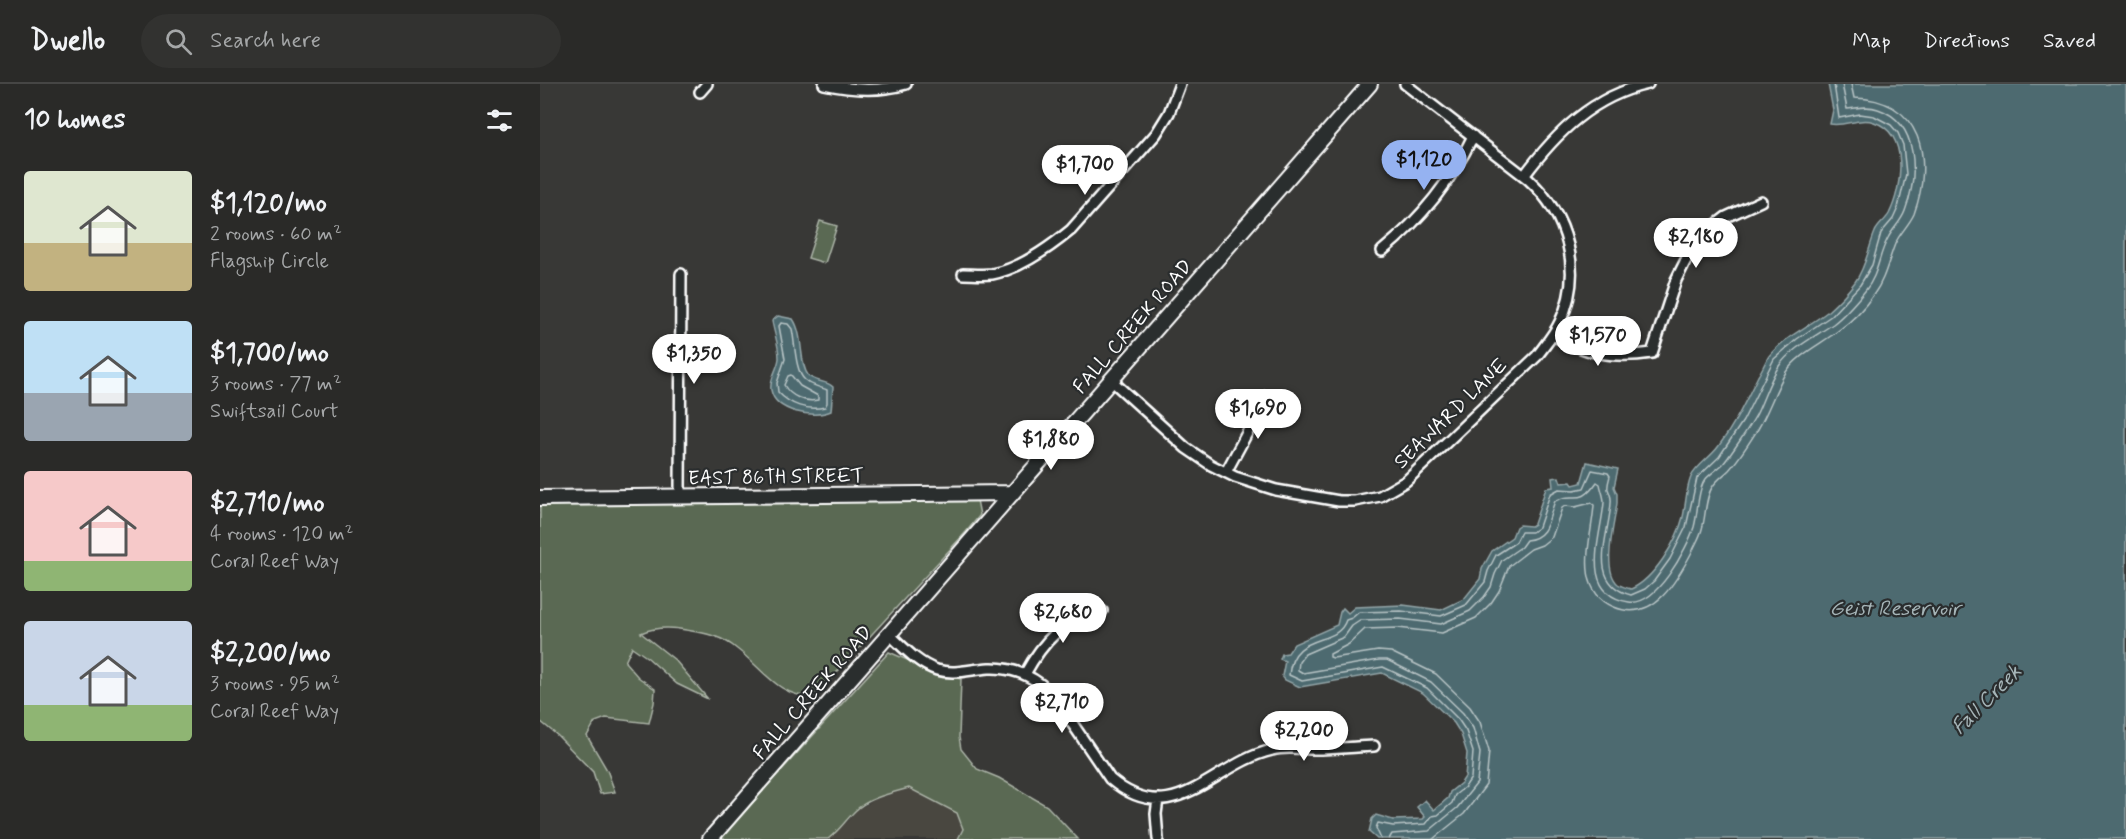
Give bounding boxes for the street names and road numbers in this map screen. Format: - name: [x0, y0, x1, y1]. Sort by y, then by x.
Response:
- street label: FALL CREEK ROAD: [1067, 254, 1199, 400]
- street label: SEAWARD LANE: [1388, 353, 1514, 475]
- street label: EAST 86TH STREET: [688, 462, 864, 493]
- street label: FALL CREEK ROAD: [747, 620, 879, 766]

